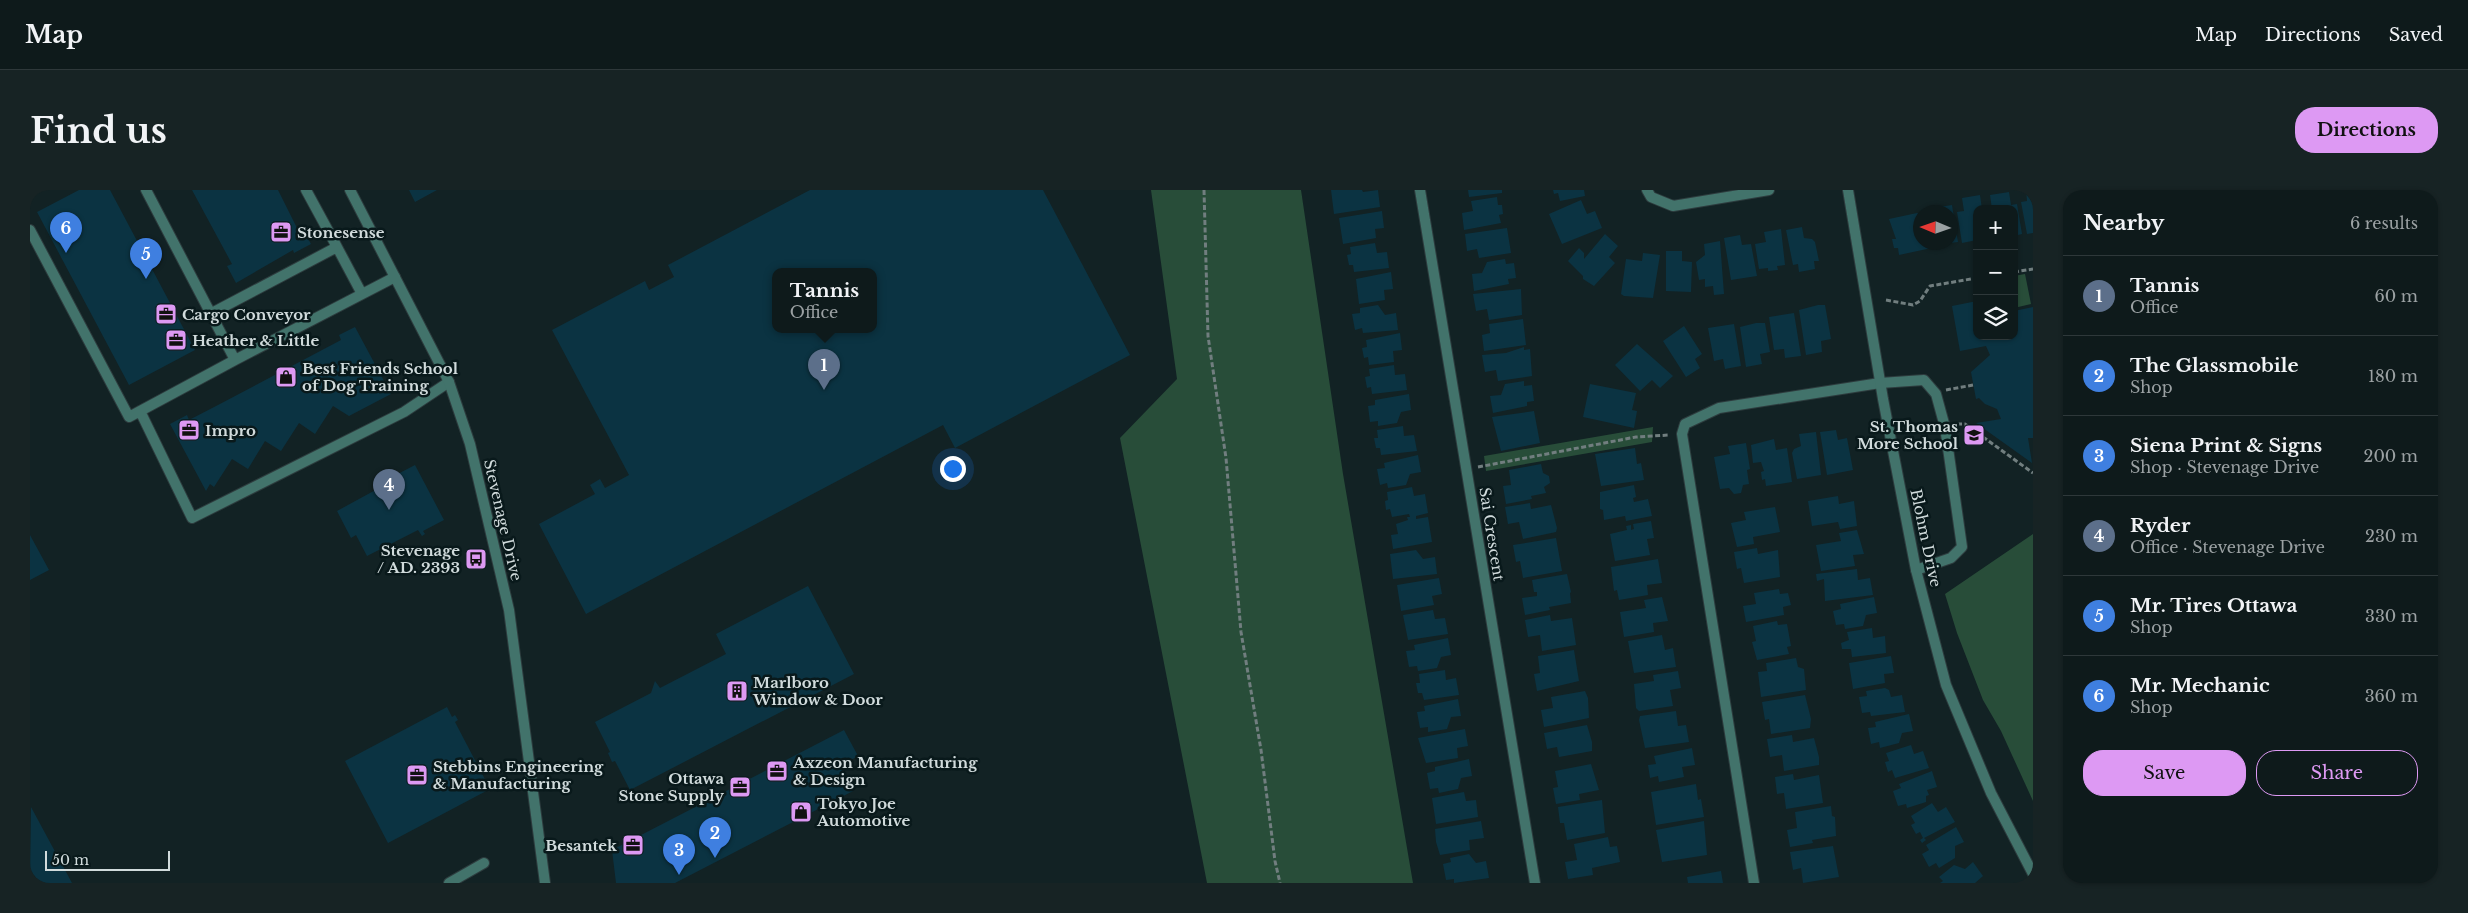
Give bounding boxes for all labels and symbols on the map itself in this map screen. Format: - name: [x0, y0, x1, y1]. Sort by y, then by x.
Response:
- north arrow: [1913, 205, 1958, 250]
- pin: 6: [50, 212, 82, 253]
- office icon: Stonesense: [269, 220, 293, 244]
- place label: Stonesense: [297, 223, 385, 242]
- pin: 5: [130, 238, 162, 279]
- office icon: Cargo Conveyor: [154, 302, 178, 326]
- place label: Cargo Conveyor: [182, 305, 311, 324]
- office icon: Heather & Little: [164, 328, 188, 352]
- place label: Heather & Little: [192, 331, 320, 350]
- pin: 1: [808, 349, 840, 390]
- place label: Best Friends School of Dog Training: [302, 359, 459, 395]
- shop icon: Best Friends School of Dog Training: [274, 365, 298, 389]
- place label: St. Thomas More School: [1857, 417, 1959, 453]
- office icon: Impro: [177, 418, 201, 442]
- place label: Impro: [205, 421, 256, 440]
- school or university icon: St. Thomas More School: [1962, 423, 1986, 447]
- your location: [940, 456, 966, 482]
- street label: Stevenage Drive: [480, 457, 526, 583]
- pin: 4: [373, 469, 405, 510]
- street label: Sai Crescent: [1475, 486, 1509, 582]
- street label: Blohm Drive: [1906, 487, 1946, 589]
- place label: Stevenage / AD. 2393: [377, 541, 460, 577]
- bus stop icon: Stevenage / AD. 2393: [464, 547, 488, 571]
- place label: Marlboro Window & Door: [752, 673, 883, 709]
- building icon: Marlboro Window & Door: [725, 679, 749, 703]
- place label: Axzeon Manufacturing & Design: [792, 753, 978, 789]
- place label: Stebbins Engineering & Manufacturing: [433, 757, 604, 793]
- office icon: Axzeon Manufacturing & Design: [765, 759, 789, 783]
- office icon: Stebbins Engineering & Manufacturing: [405, 763, 429, 787]
- place label: Ottawa Stone Supply: [619, 769, 724, 805]
- office icon: Ottawa Stone Supply: [728, 775, 752, 799]
- place label: Tokyo Joe Automotive: [816, 794, 911, 830]
- shop icon: Tokyo Joe Automotive: [789, 800, 813, 824]
- pin: 2: [699, 817, 731, 858]
- office icon: Besantek: [621, 833, 645, 857]
- pin: 3: [663, 834, 695, 875]
- place label: Besantek: [545, 836, 618, 855]
- scale bar: [45, 848, 170, 871]

